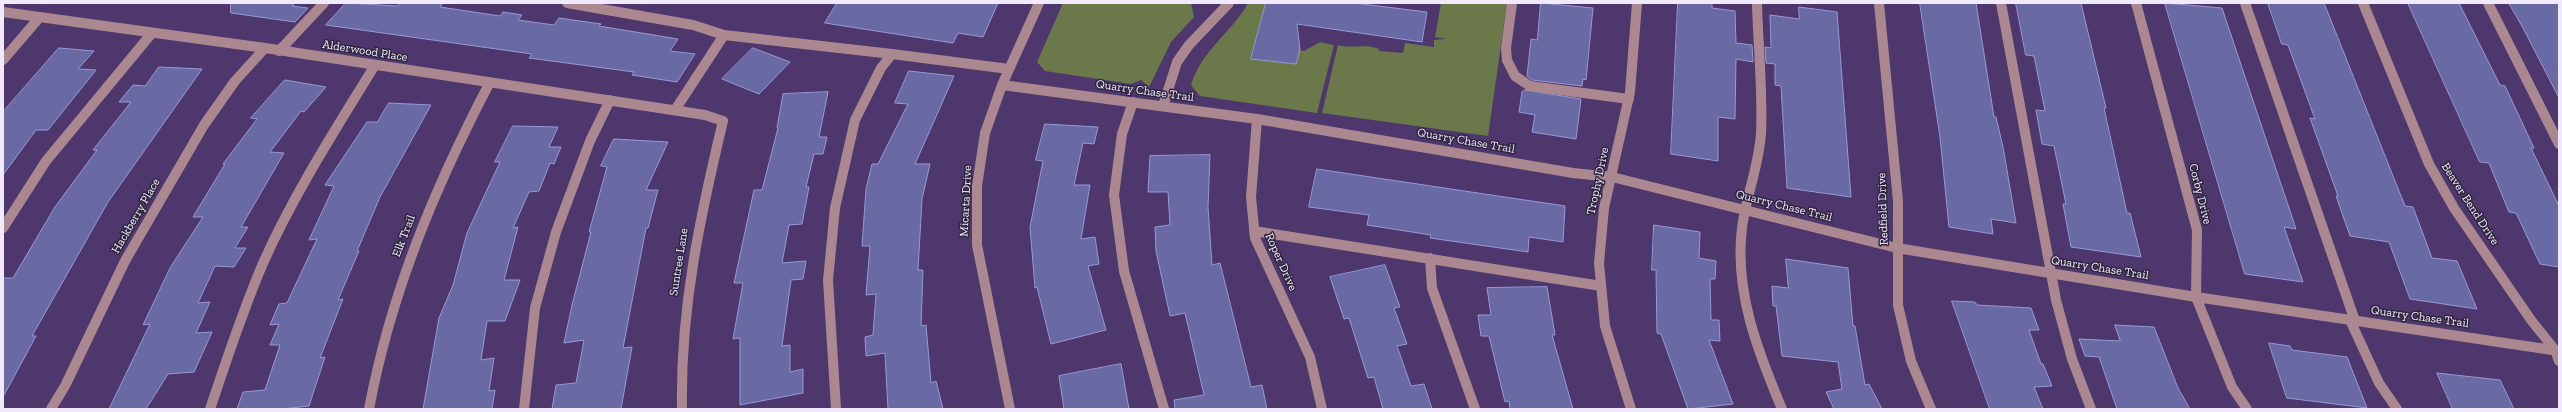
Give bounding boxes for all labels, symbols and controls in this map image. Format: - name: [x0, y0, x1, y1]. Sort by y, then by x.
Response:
- street label: Alderwood Place: [321, 37, 409, 65]
- street label: Quarry Chase Trail: [1095, 77, 1195, 105]
- street label: Quarry Chase Trail: [1416, 125, 1516, 157]
- street label: Trophy Drive: [1584, 146, 1612, 216]
- street label: Beaver Bend Drive: [2438, 160, 2502, 248]
- street label: Corby Drive: [2185, 162, 2215, 226]
- street label: Micarta Drive: [957, 165, 975, 237]
- street label: Redfield Drive: [1875, 172, 1891, 246]
- street label: Hackberry Place: [109, 176, 163, 256]
- street label: Quarry Chase Trail: [1734, 187, 1834, 225]
- street label: Elk Trail: [389, 213, 419, 259]
- street label: Suntree Lane: [667, 227, 691, 297]
- street label: Roper Drive: [1262, 231, 1300, 293]
- street label: Quarry Chase Trail: [2050, 253, 2150, 283]
- street label: Quarry Chase Trail: [2370, 303, 2470, 331]

